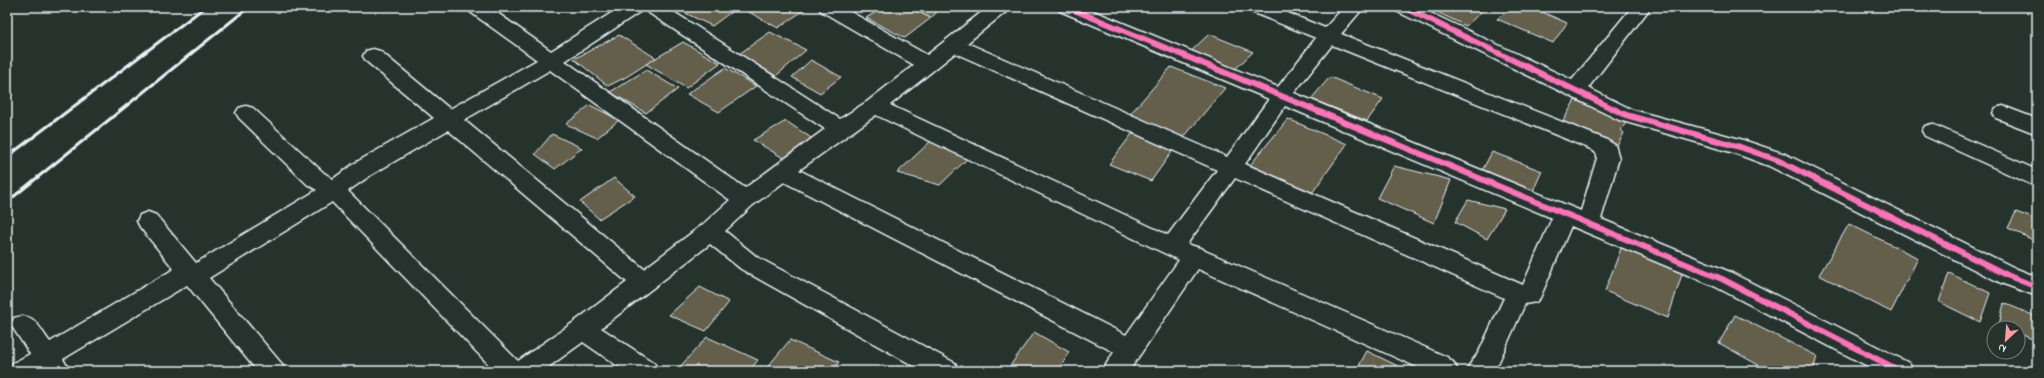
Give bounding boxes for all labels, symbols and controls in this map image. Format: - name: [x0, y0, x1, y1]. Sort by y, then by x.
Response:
- north arrow: [1986, 320, 2026, 360]
- text: N: [1995, 339, 2009, 357]

